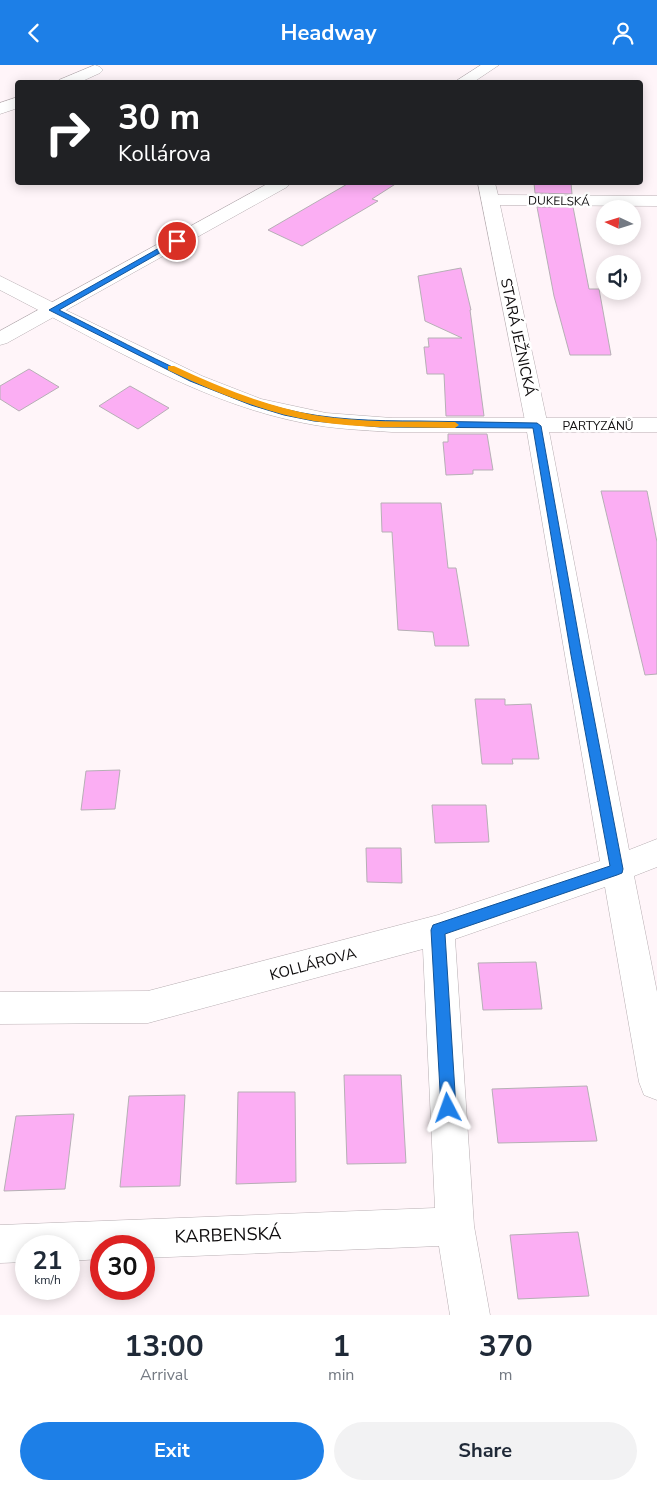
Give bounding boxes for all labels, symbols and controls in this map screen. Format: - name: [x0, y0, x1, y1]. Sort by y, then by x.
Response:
- text: Headway: [280, 18, 377, 48]
- icon: back: [20, 19, 48, 47]
- icon: person: [609, 19, 637, 47]
- text: 30 m: [118, 94, 200, 141]
- icon: right: [35, 100, 100, 165]
- text: Kollárova: [118, 139, 211, 169]
- street label: DUKELSKÁ: [528, 192, 590, 210]
- north arrow: [596, 200, 641, 245]
- map controls: [596, 200, 641, 300]
- pin: [156, 220, 198, 262]
- icon: arrive: [163, 227, 191, 255]
- button: sound: [596, 255, 641, 300]
- street label: STARÁ JEŽNICKÁ: [496, 276, 540, 398]
- street label: PARTYZÁNŮ: [562, 418, 634, 434]
- street label: KOLLÁROVA: [267, 943, 359, 985]
- position arrow: [421, 1081, 473, 1133]
- street label: KARBENSKÁ: [174, 1221, 282, 1249]
- speed limit sign: 30: [90, 1235, 155, 1300]
- text: 21: [32, 1244, 63, 1278]
- text: km/h: [34, 1272, 61, 1288]
- text: 13:00: [124, 1326, 204, 1367]
- text: 1: [332, 1326, 350, 1367]
- text: 370: [479, 1326, 533, 1367]
- text: Arrival: [140, 1364, 188, 1386]
- text: min: [328, 1364, 354, 1386]
- text: m: [499, 1364, 513, 1386]
- button: Exit: [20, 1422, 324, 1480]
- button: Share: [334, 1422, 637, 1480]

